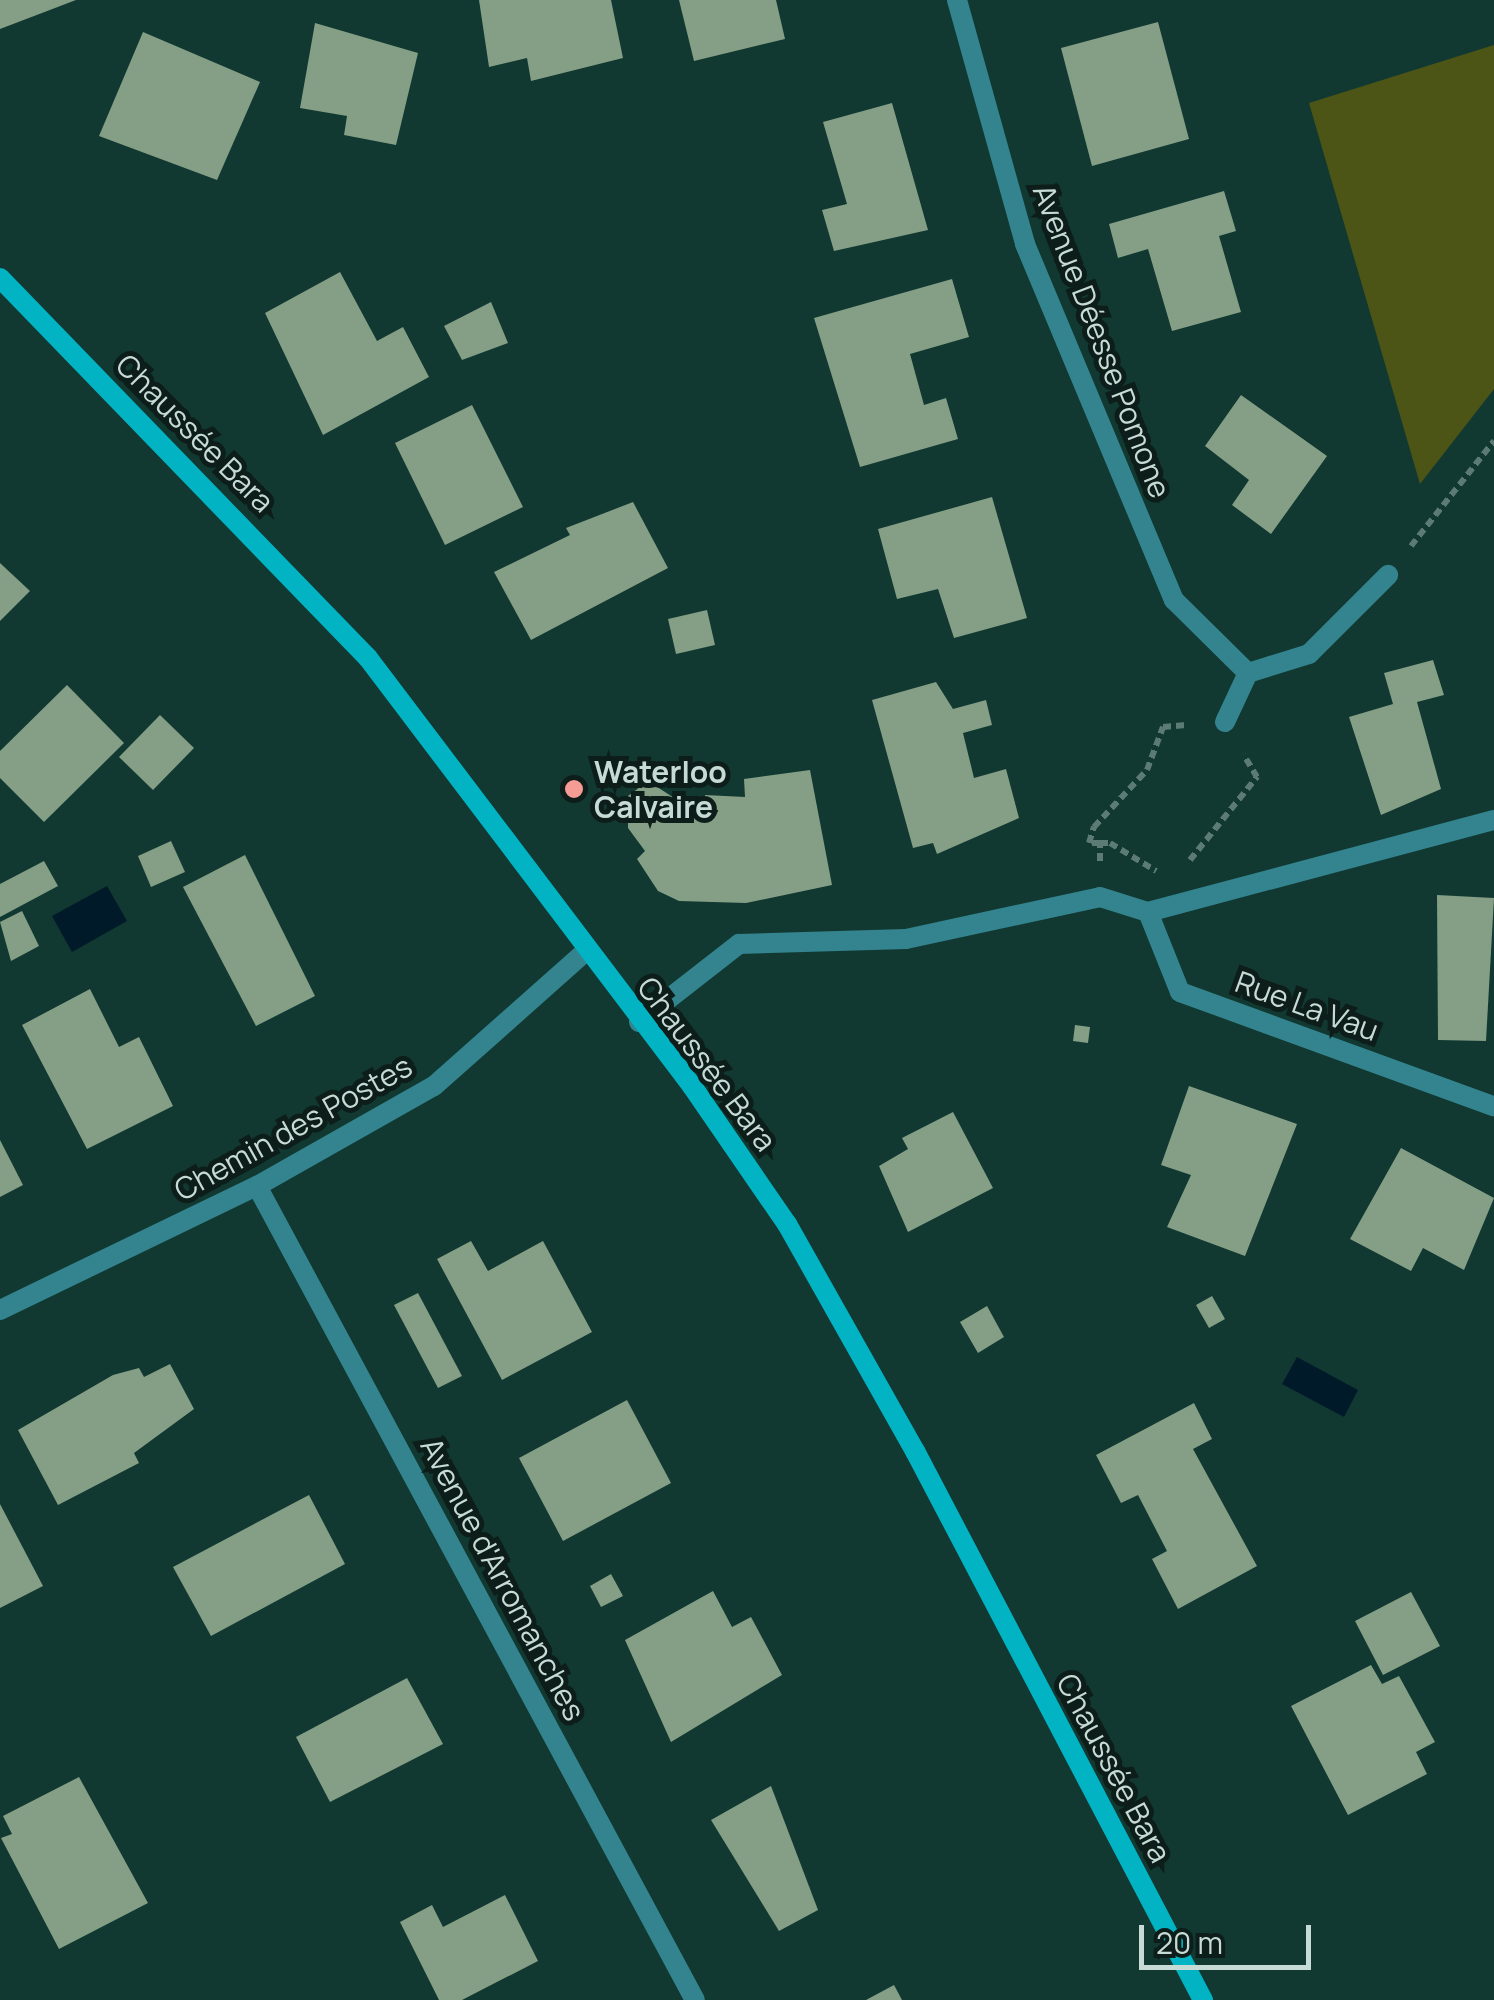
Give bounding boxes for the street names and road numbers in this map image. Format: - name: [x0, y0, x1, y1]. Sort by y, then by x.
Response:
- street label: Avenue Déesse Pomone: [1026, 179, 1178, 503]
- street label: Chaussée Bara: [109, 347, 281, 519]
- street label: Rue La Vau: [1231, 964, 1383, 1048]
- street label: Chaussée Bara: [630, 970, 784, 1158]
- street label: Chemin des Postes: [168, 1048, 418, 1208]
- street label: Avenue d'Arromanches: [413, 1432, 593, 1726]
- street label: Chaussée Bara: [1049, 1668, 1179, 1868]

